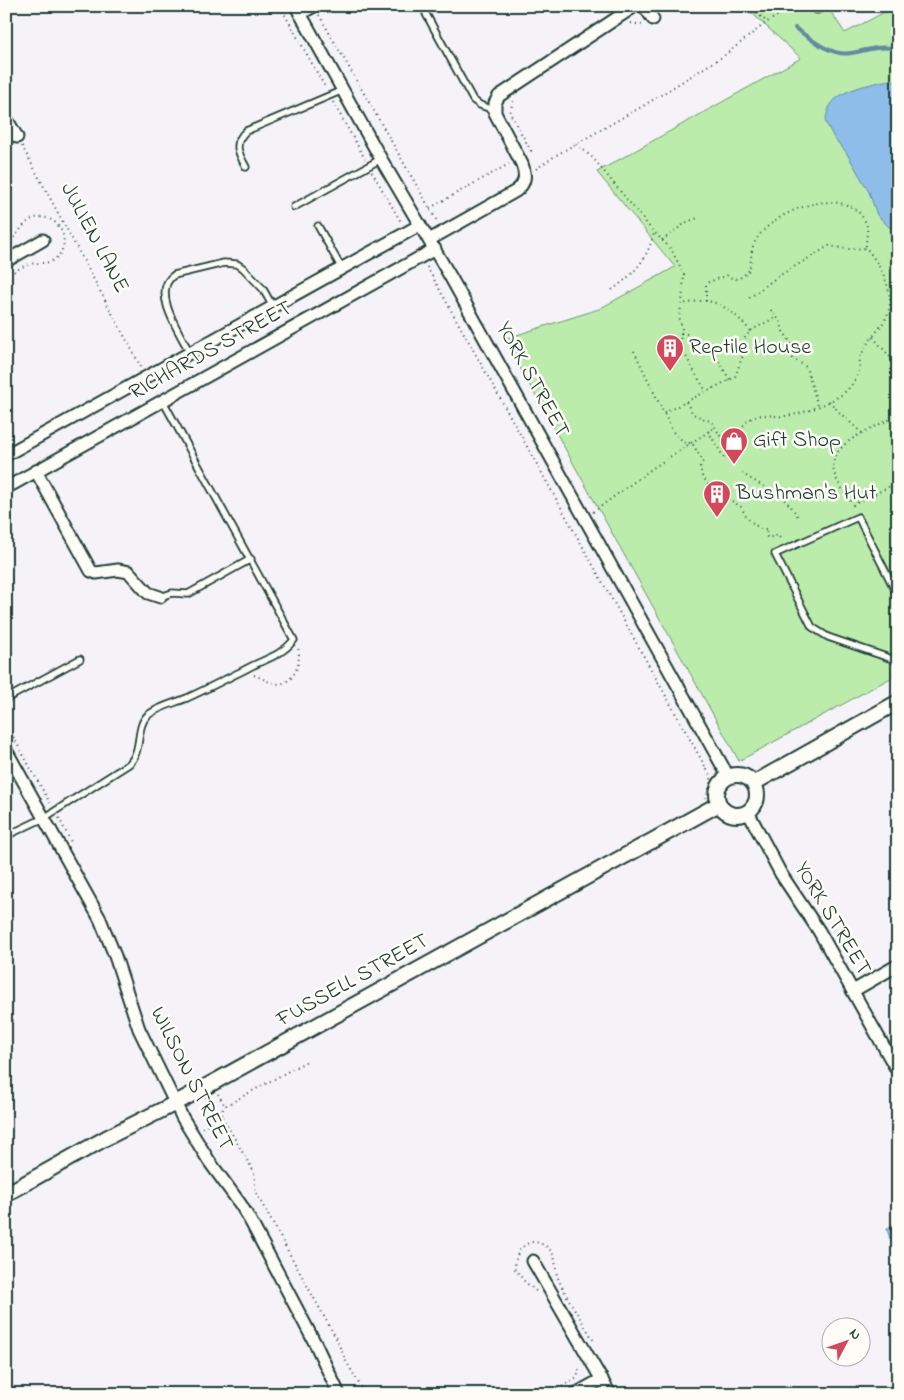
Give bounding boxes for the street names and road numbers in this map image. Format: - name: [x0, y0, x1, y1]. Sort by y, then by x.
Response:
- street label: JULIEN LANE: [51, 177, 137, 299]
- street label: RICHARDS STREET: [124, 293, 299, 409]
- street label: YORK STREET: [487, 316, 577, 444]
- street label: YORK STREET: [785, 856, 879, 983]
- street label: FUSSELL STREET: [270, 926, 435, 1037]
- street label: WILSON STREET: [141, 1002, 241, 1157]

